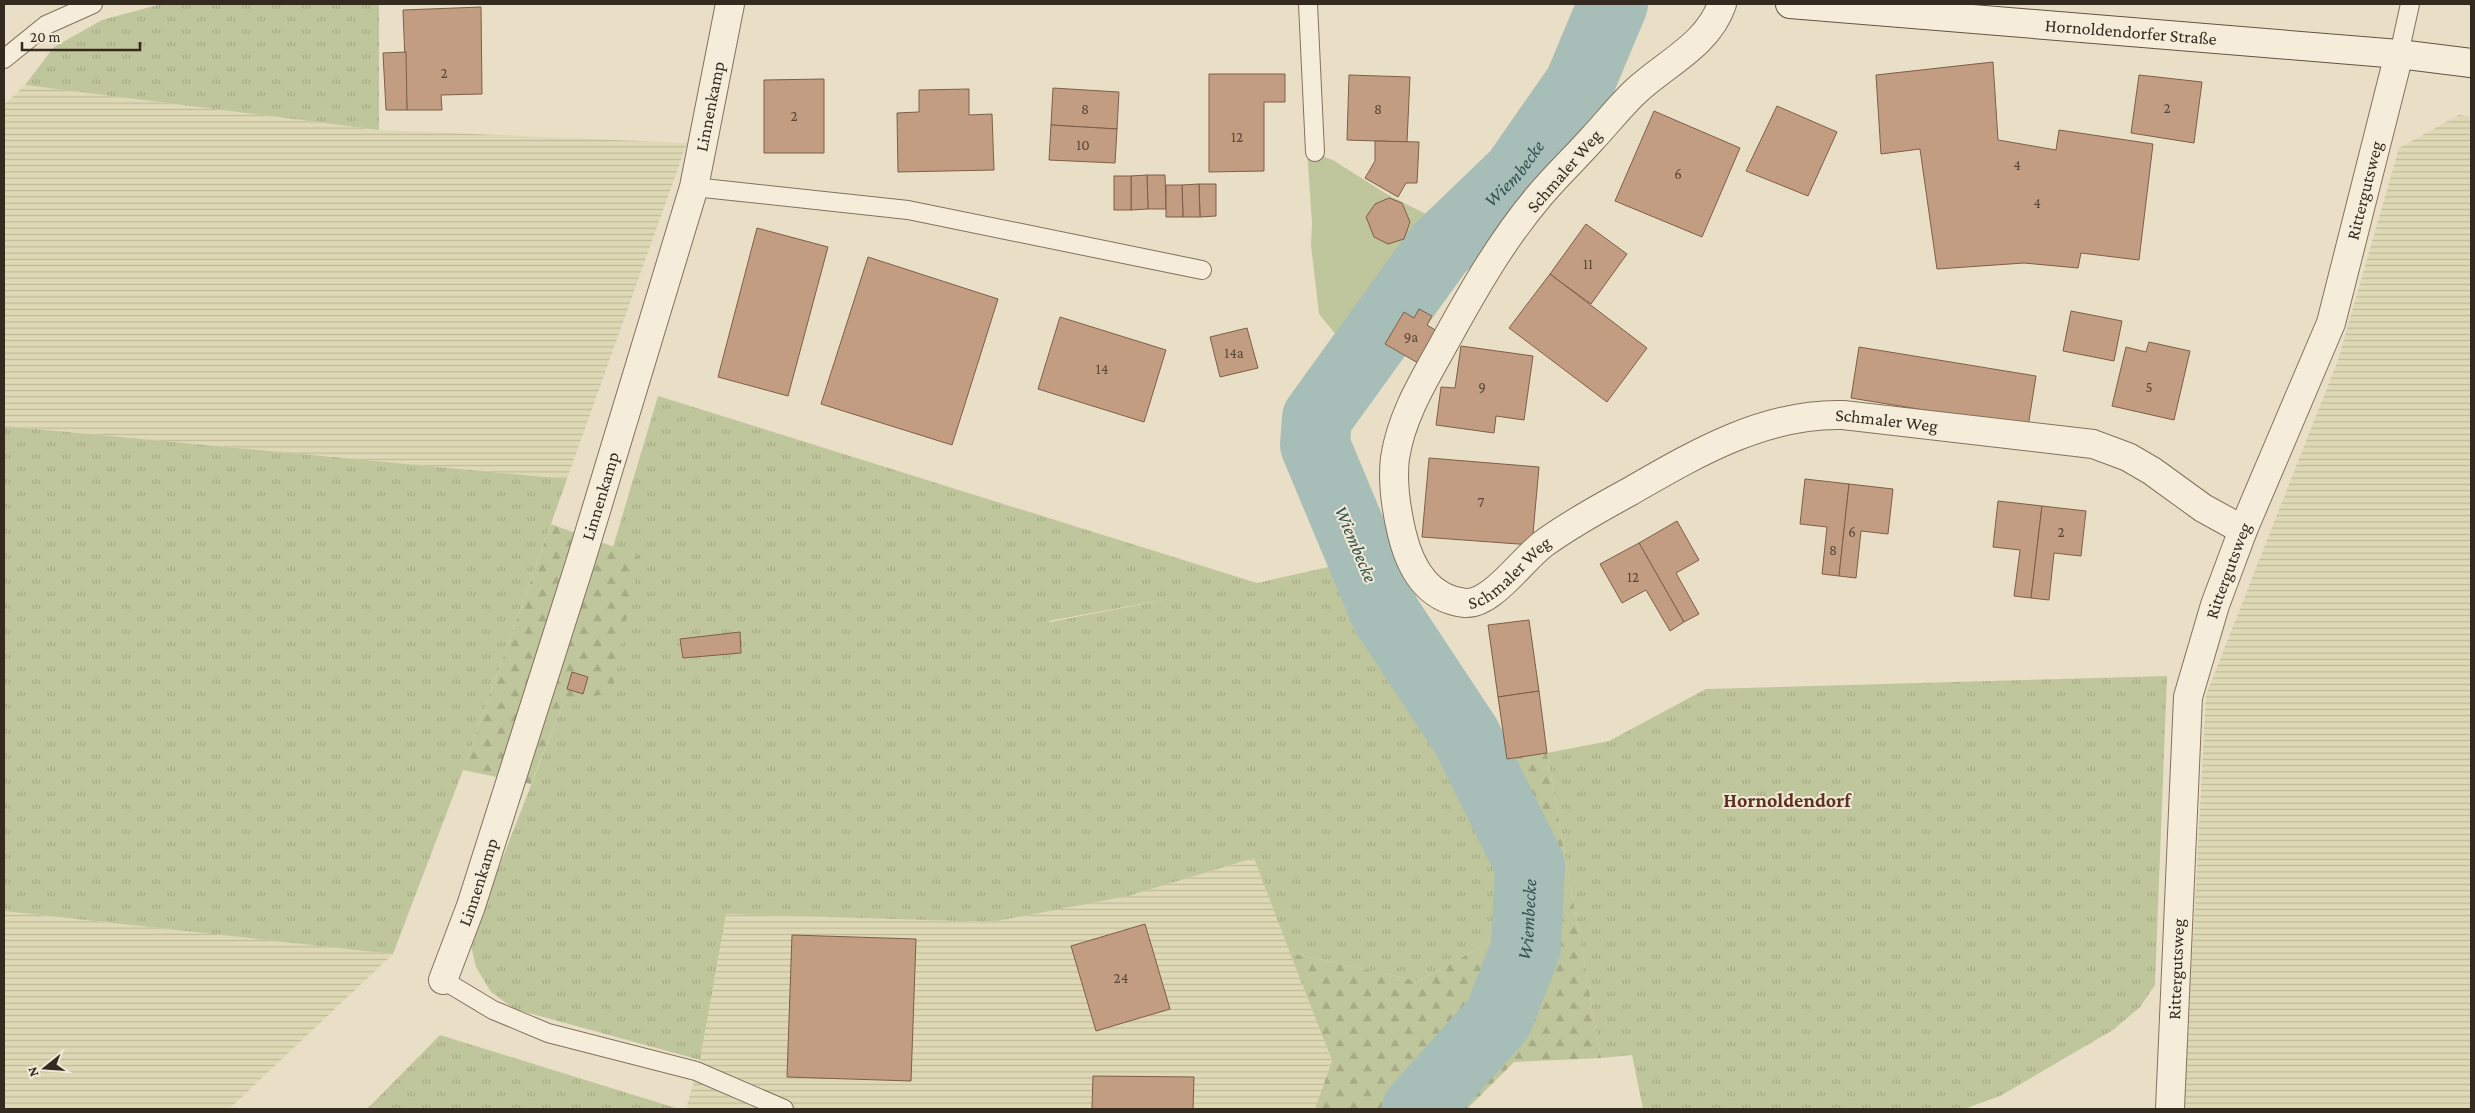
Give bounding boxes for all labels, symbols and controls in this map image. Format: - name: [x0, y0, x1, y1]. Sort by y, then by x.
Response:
- street label: Hornoldendorfer Straße: [2044, 15, 2218, 49]
- scale bar: [22, 20, 140, 52]
- text: 20 m: [30, 29, 61, 45]
- street label: Linnenkamp: [691, 60, 728, 153]
- house number: 2: [440, 65, 448, 81]
- house number: 2: [2163, 100, 2171, 116]
- house number: 8: [1081, 101, 1089, 117]
- house number: 8: [1374, 101, 1382, 117]
- house number: 2: [790, 108, 798, 124]
- street label: Schmaler Weg: [1523, 125, 1606, 216]
- house number: 12: [1231, 129, 1243, 145]
- water label: Wiembecke: [1479, 136, 1548, 211]
- house number: 10: [1076, 137, 1090, 153]
- street label: Rittergutsweg: [2342, 139, 2387, 242]
- house number: 4: [2013, 157, 2021, 173]
- house number: 6: [1674, 166, 1682, 182]
- house number: 4: [2033, 195, 2041, 211]
- house number: 11: [1583, 256, 1593, 272]
- house number: 9a: [1404, 329, 1418, 345]
- house number: 14a: [1224, 345, 1244, 361]
- house number: 14: [1096, 361, 1108, 377]
- house number: 9: [1478, 379, 1486, 395]
- house number: 5: [2145, 379, 2153, 395]
- street label: Schmaler Weg: [1835, 405, 1939, 436]
- street label: Linnenkamp: [578, 449, 623, 543]
- house number: 7: [1478, 494, 1485, 510]
- water label: Wiembecke: [1331, 503, 1381, 585]
- street label: Rittergutsweg: [2201, 519, 2255, 621]
- house number: 6: [1848, 524, 1856, 540]
- house number: 2: [2057, 524, 2065, 540]
- street label: Schmaler Weg: [1466, 532, 1555, 613]
- house number: 8: [1829, 542, 1837, 558]
- house number: 12: [1627, 569, 1639, 585]
- district label: Hornoldendorf: [1723, 789, 1852, 811]
- street label: Linnenkamp: [454, 836, 502, 929]
- water label: Wiembecke: [1512, 878, 1540, 963]
- street label: Rittergutsweg: [2164, 918, 2188, 1020]
- house number: 24: [1114, 970, 1128, 986]
- north arrow: [20, 1043, 70, 1093]
- text: N: [23, 1064, 42, 1079]

